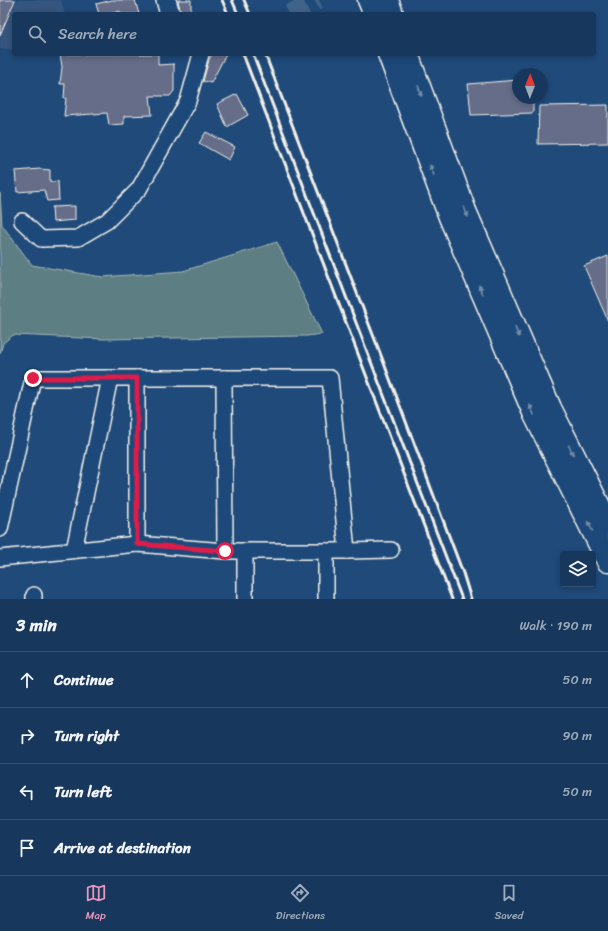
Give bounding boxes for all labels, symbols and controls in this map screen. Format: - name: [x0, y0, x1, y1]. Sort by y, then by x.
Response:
- search box: [12, 12, 596, 56]
- text: Search here: [58, 21, 137, 47]
- icon: search: [26, 23, 48, 45]
- north arrow: [512, 68, 548, 104]
- one-way arrow: [418, 85, 424, 97]
- one-way arrow: [429, 163, 435, 175]
- one-way arrow: [463, 207, 469, 219]
- one-way arrow: [478, 285, 484, 296]
- one-way arrow: [514, 326, 520, 338]
- route end: [24, 369, 42, 387]
- one-way arrow: [529, 404, 535, 415]
- one-way arrow: [568, 444, 574, 456]
- one-way arrow: [587, 520, 594, 532]
- route start: [216, 542, 234, 560]
- map controls: [560, 551, 596, 587]
- button: layers: [560, 551, 596, 587]
- text: 3 min: [16, 610, 57, 640]
- text: Walk · 190 m: [519, 614, 592, 637]
- text: Continue: [54, 667, 114, 693]
- text: 50 m: [562, 668, 592, 691]
- icon: ahead: [16, 669, 38, 691]
- text: Turn right: [54, 723, 119, 749]
- text: 90 m: [562, 724, 592, 747]
- icon: right: [16, 725, 38, 747]
- text: Turn left: [54, 779, 112, 805]
- text: 50 m: [562, 780, 592, 803]
- icon: left: [16, 781, 38, 803]
- text: Arrive at destination: [54, 835, 191, 861]
- icon: arrive: [16, 837, 38, 859]
- tab: Map: [85, 882, 107, 925]
- tab: Directions: [276, 882, 325, 925]
- tab: Saved: [494, 882, 523, 925]

